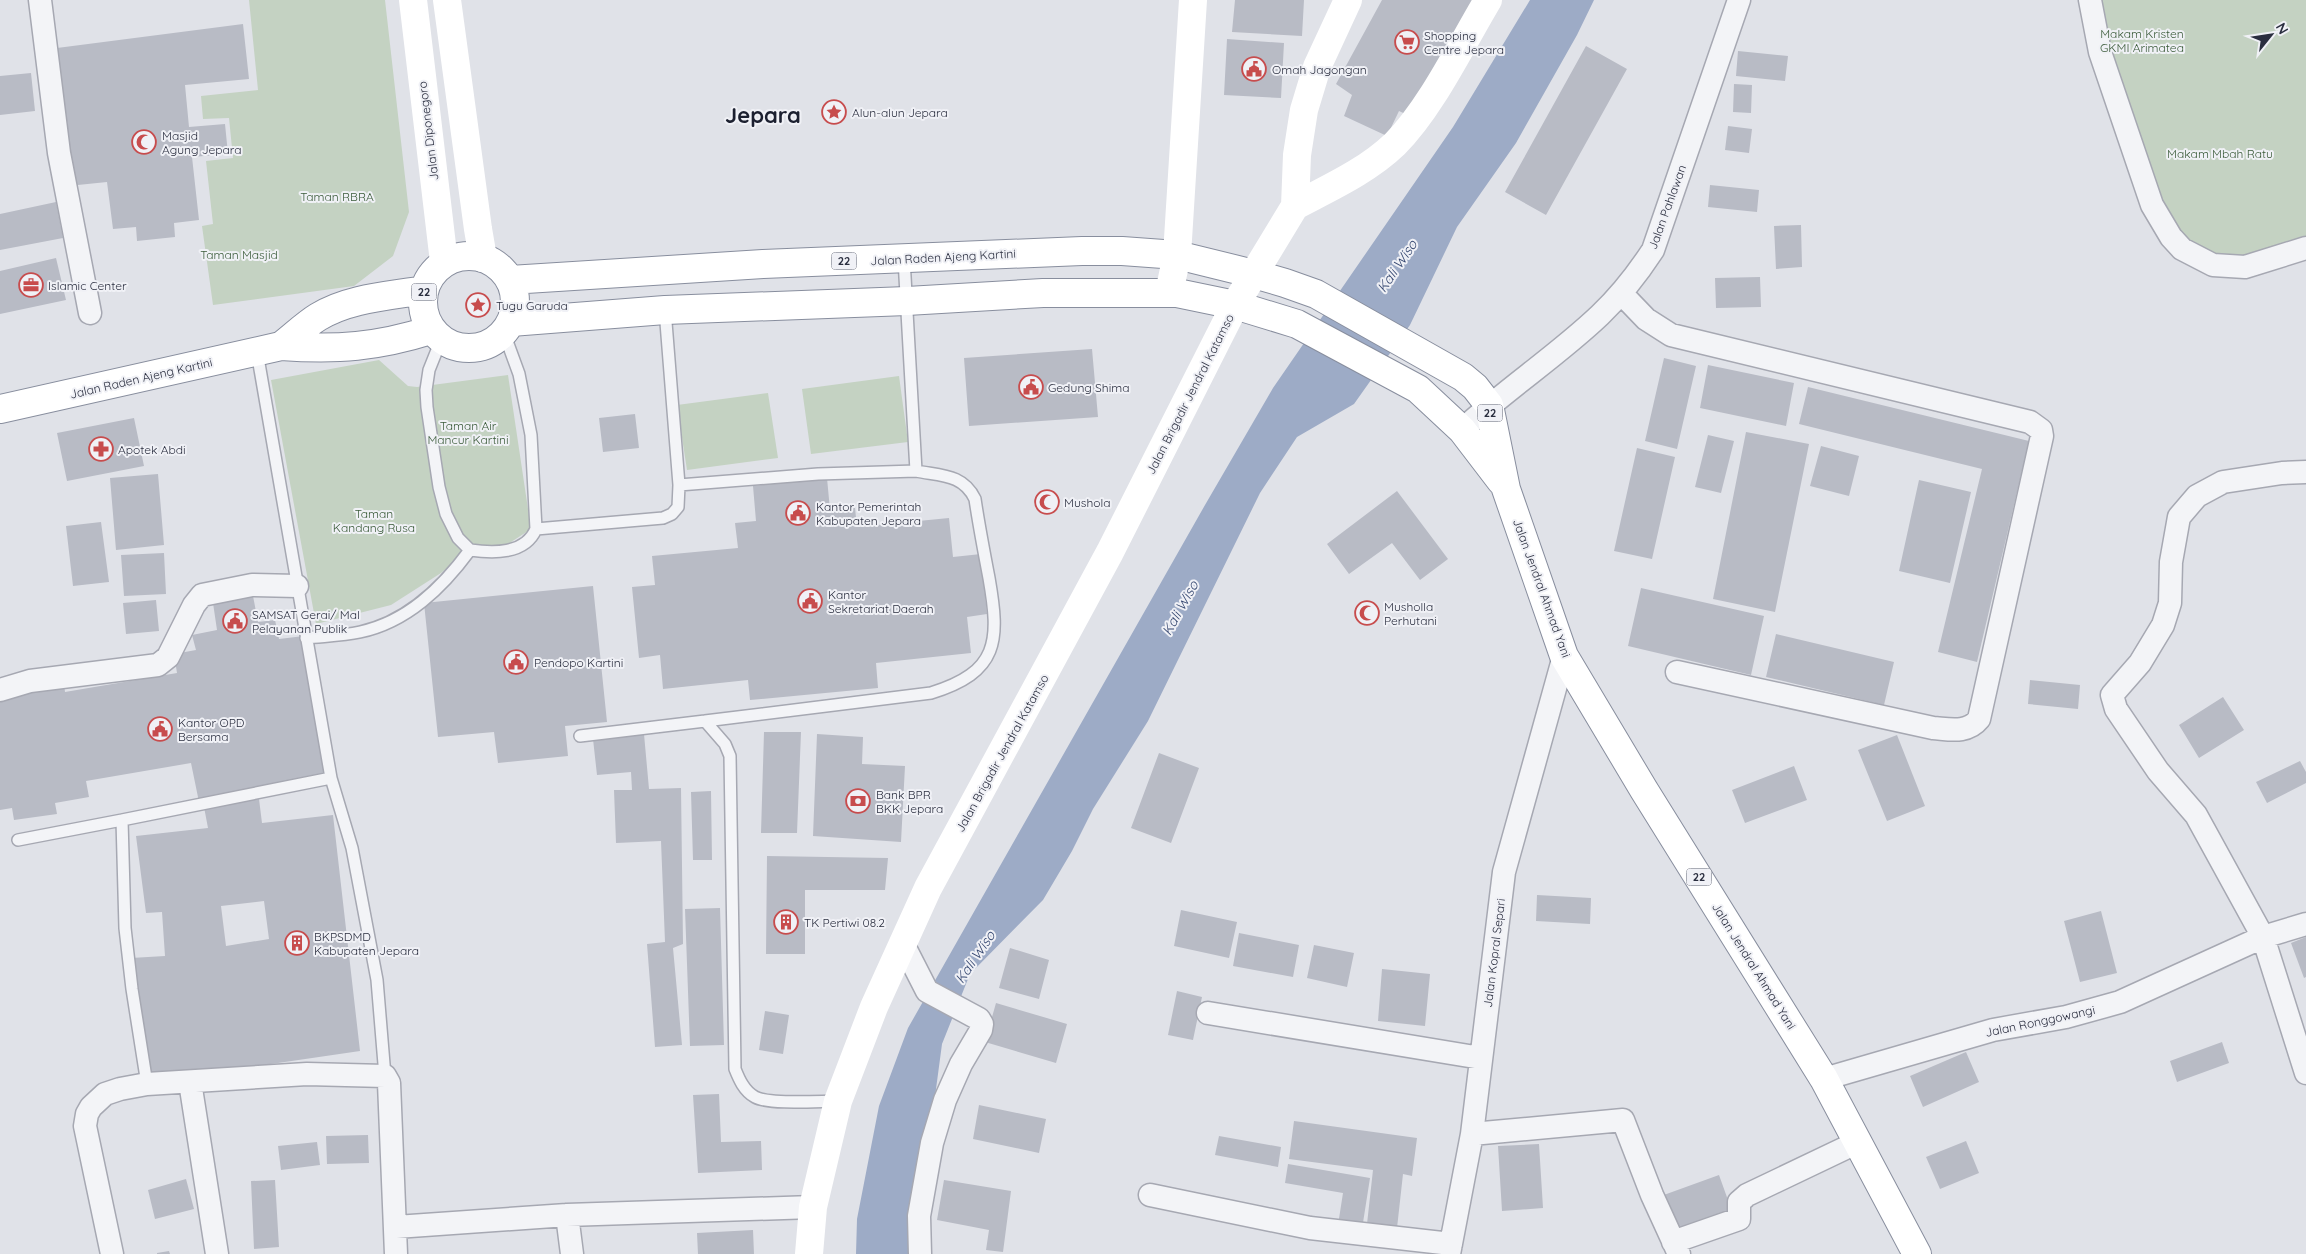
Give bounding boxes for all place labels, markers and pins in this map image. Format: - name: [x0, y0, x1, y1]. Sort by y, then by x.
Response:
- place label: Shopping Centre Jepara: [1424, 28, 1504, 57]
- supermarket icon: Shopping Centre Jepara: [1394, 29, 1420, 55]
- public building icon: Omah Jagongan: [1241, 56, 1267, 82]
- place label: Omah Jagongan: [1272, 62, 1367, 77]
- place icon: Alun-alun Jepara: [821, 99, 847, 125]
- place label: Alun-alun Jepara: [852, 105, 948, 120]
- place label: Masjid Agung Jepara: [162, 128, 242, 157]
- mosque icon: Masjid Agung Jepara: [131, 129, 157, 155]
- office icon: Islamic Center: [18, 272, 44, 298]
- place label: Islamic Center: [48, 278, 127, 293]
- place icon: Tugu Garuda: [465, 292, 491, 318]
- place label: Tugu Garuda: [496, 298, 568, 313]
- public building icon: Gedung Shima: [1018, 374, 1044, 400]
- place label: Gedung Shima: [1048, 380, 1129, 395]
- pharmacy icon: Apotek Abdi: [88, 436, 114, 462]
- place label: Apotek Abdi: [118, 442, 186, 457]
- mosque icon: Mushola: [1034, 489, 1060, 515]
- place label: Mushola: [1064, 495, 1110, 510]
- place label: Kantor Pemerintah Kabupaten Jepara: [816, 499, 921, 528]
- public building icon: Kantor Pemerintah Kabupaten Jepara: [785, 500, 811, 526]
- place label: Kantor Sekretariat Daerah: [828, 587, 933, 616]
- public building icon: Kantor Sekretariat Daerah: [797, 588, 823, 614]
- place label: Musholla Perhutani: [1384, 599, 1437, 628]
- mosque icon: Musholla Perhutani: [1354, 600, 1380, 626]
- place label: SAMSAT Gerai/ Mal Pelayanan Publik: [252, 607, 360, 636]
- public building icon: SAMSAT Gerai/ Mal Pelayanan Publik: [222, 608, 248, 634]
- public building icon: Pendopo Kartini: [503, 649, 529, 675]
- place label: Pendopo Kartini: [534, 655, 623, 670]
- place label: Kantor OPD Bersama: [178, 715, 245, 744]
- public building icon: Kantor OPD Bersama: [147, 716, 173, 742]
- place label: Bank BPR BKK Jepara: [876, 787, 943, 816]
- bank icon: Bank BPR BKK Jepara: [845, 788, 871, 814]
- building icon: TK Pertiwi 08.2: [773, 909, 799, 935]
- place label: TK Pertiwi 08.2: [804, 915, 885, 930]
- place label: BKPSDMD Kabupaten Jepara: [314, 929, 419, 958]
- building icon: BKPSDMD Kabupaten Jepara: [284, 930, 310, 956]

